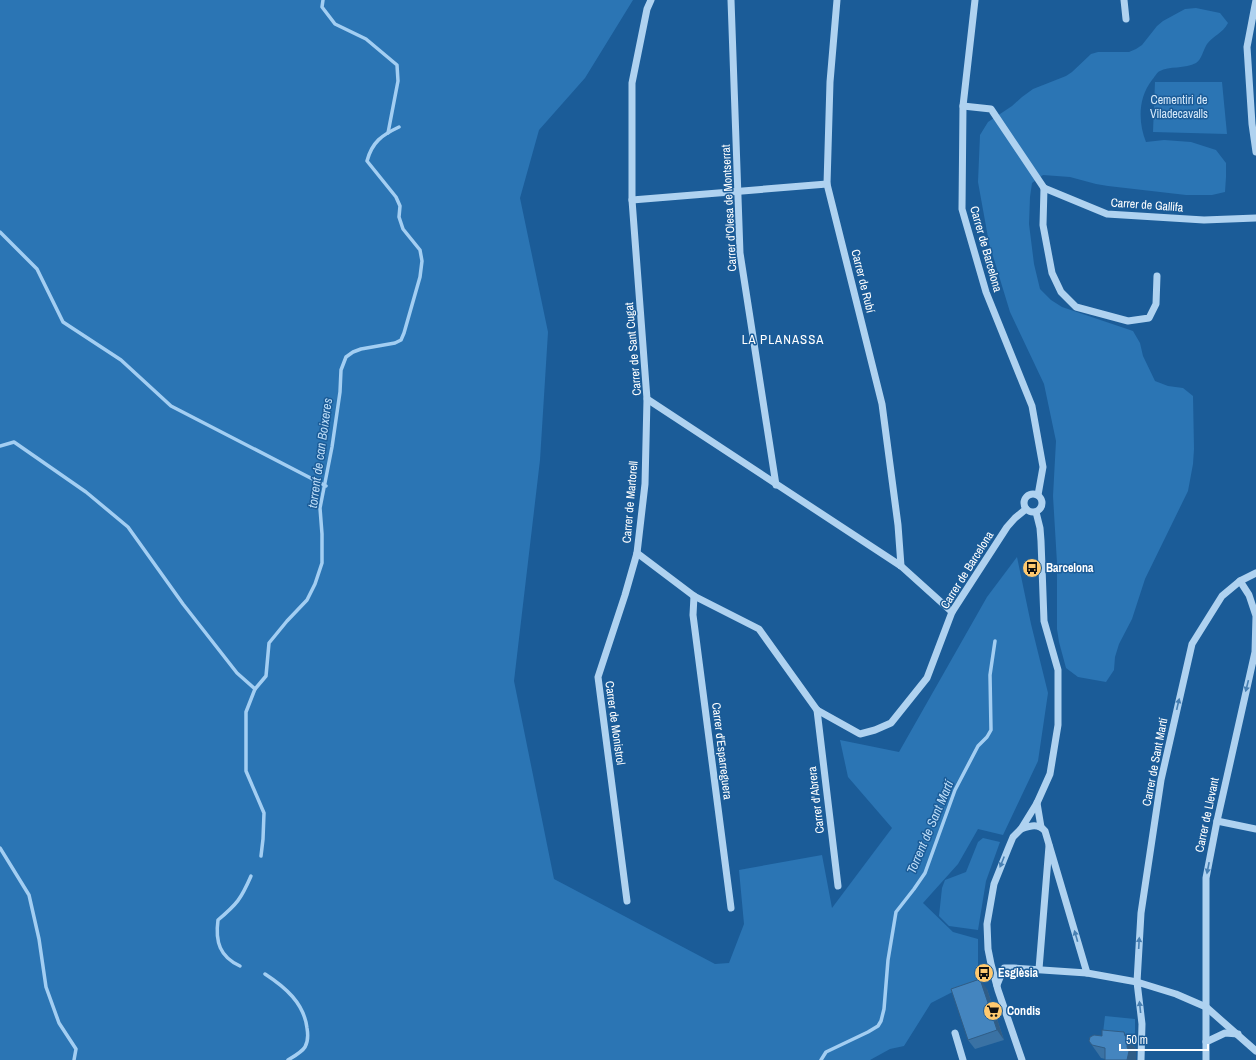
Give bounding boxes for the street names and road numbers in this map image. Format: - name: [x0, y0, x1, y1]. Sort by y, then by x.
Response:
- street label: Carrer d'Olesa de Montserrat: [718, 144, 740, 272]
- street label: Carrer de Gallifa: [1110, 194, 1184, 216]
- street label: Carrer de Barcelona: [966, 204, 1006, 294]
- street label: Carrer de Rubí: [847, 247, 879, 315]
- street label: Carrer de Sant Cugat: [621, 301, 645, 396]
- street label: Carrer de Martorell: [618, 460, 642, 544]
- street label: Carrer de Barcelona: [937, 528, 998, 612]
- street label: Carrer de Monistrol: [601, 680, 629, 766]
- street label: Carrer d'Esparreguera: [708, 702, 736, 801]
- street label: Carrer de Sant Martí: [1139, 716, 1171, 808]
- street label: Carrer d'Abrera: [804, 765, 828, 834]
- street label: Carrer de Llevant: [1191, 776, 1223, 854]

